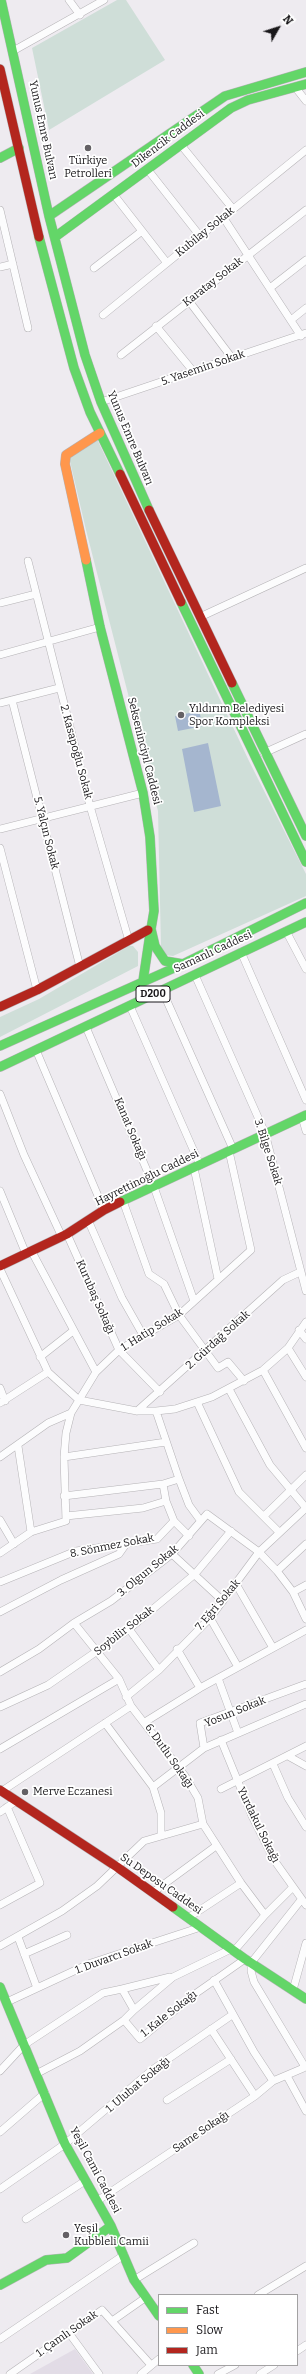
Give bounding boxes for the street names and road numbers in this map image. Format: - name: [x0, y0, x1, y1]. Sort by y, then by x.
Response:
- street label: Yunus Emre Bulvarı: [26, 79, 60, 181]
- street label: Dikencik Caddesi: [129, 107, 207, 171]
- street label: Kubilay Sokak: [173, 204, 237, 260]
- street label: Karatay Sokak: [180, 255, 246, 309]
- street label: 5. Yasemin Sokak: [160, 348, 246, 388]
- street label: Yunus Emre Bulvarı: [104, 389, 156, 487]
- street label: Sekseninciyıl Caddesi: [124, 696, 164, 806]
- street label: 2. Kasapoğlu Sokak: [57, 703, 95, 801]
- street label: 5. Yalçın Sokak: [31, 795, 61, 871]
- street label: Samanlı Caddesi: [172, 928, 254, 976]
- road number: D200: [136, 986, 170, 1002]
- street label: Kanat Sokağı: [111, 1096, 149, 1162]
- street label: 3. Bilge Sokak: [251, 1117, 285, 1187]
- street label: Hayrettinoğlu Caddesi: [93, 1147, 201, 1209]
- street label: Kurubaş Sokağı: [73, 1258, 117, 1336]
- street label: 1. Hatip Sokak: [119, 1306, 185, 1354]
- street label: 2. Gürdağ Sokak: [183, 1308, 253, 1372]
- street label: 8. Sönmez Sokak: [69, 1531, 155, 1561]
- street label: 3. Olgun Sokak: [115, 1542, 181, 1600]
- street label: 7. Eğri Sokak: [193, 1577, 243, 1633]
- street label: Soybilir Sokak: [91, 1604, 157, 1658]
- street label: Yosun Sokak: [203, 1694, 267, 1730]
- street label: 6. Dutlu Sokağı: [142, 1721, 196, 1791]
- street label: Yurdakul Sokağı: [234, 1785, 282, 1865]
- street label: Su Deposu Caddesi: [118, 1851, 204, 1917]
- street label: 1. Duvarcı Sokak: [73, 1937, 155, 1977]
- street label: 1. Kale Sokağı: [138, 1988, 200, 2040]
- street label: 1. Ulubat Sokağı: [103, 2054, 173, 2116]
- street label: Same Sokağı: [170, 2108, 232, 2156]
- street label: Yeşil Cami Caddesi: [67, 2125, 123, 2215]
- street label: 1. Çamlı Sokak: [34, 2308, 100, 2360]

